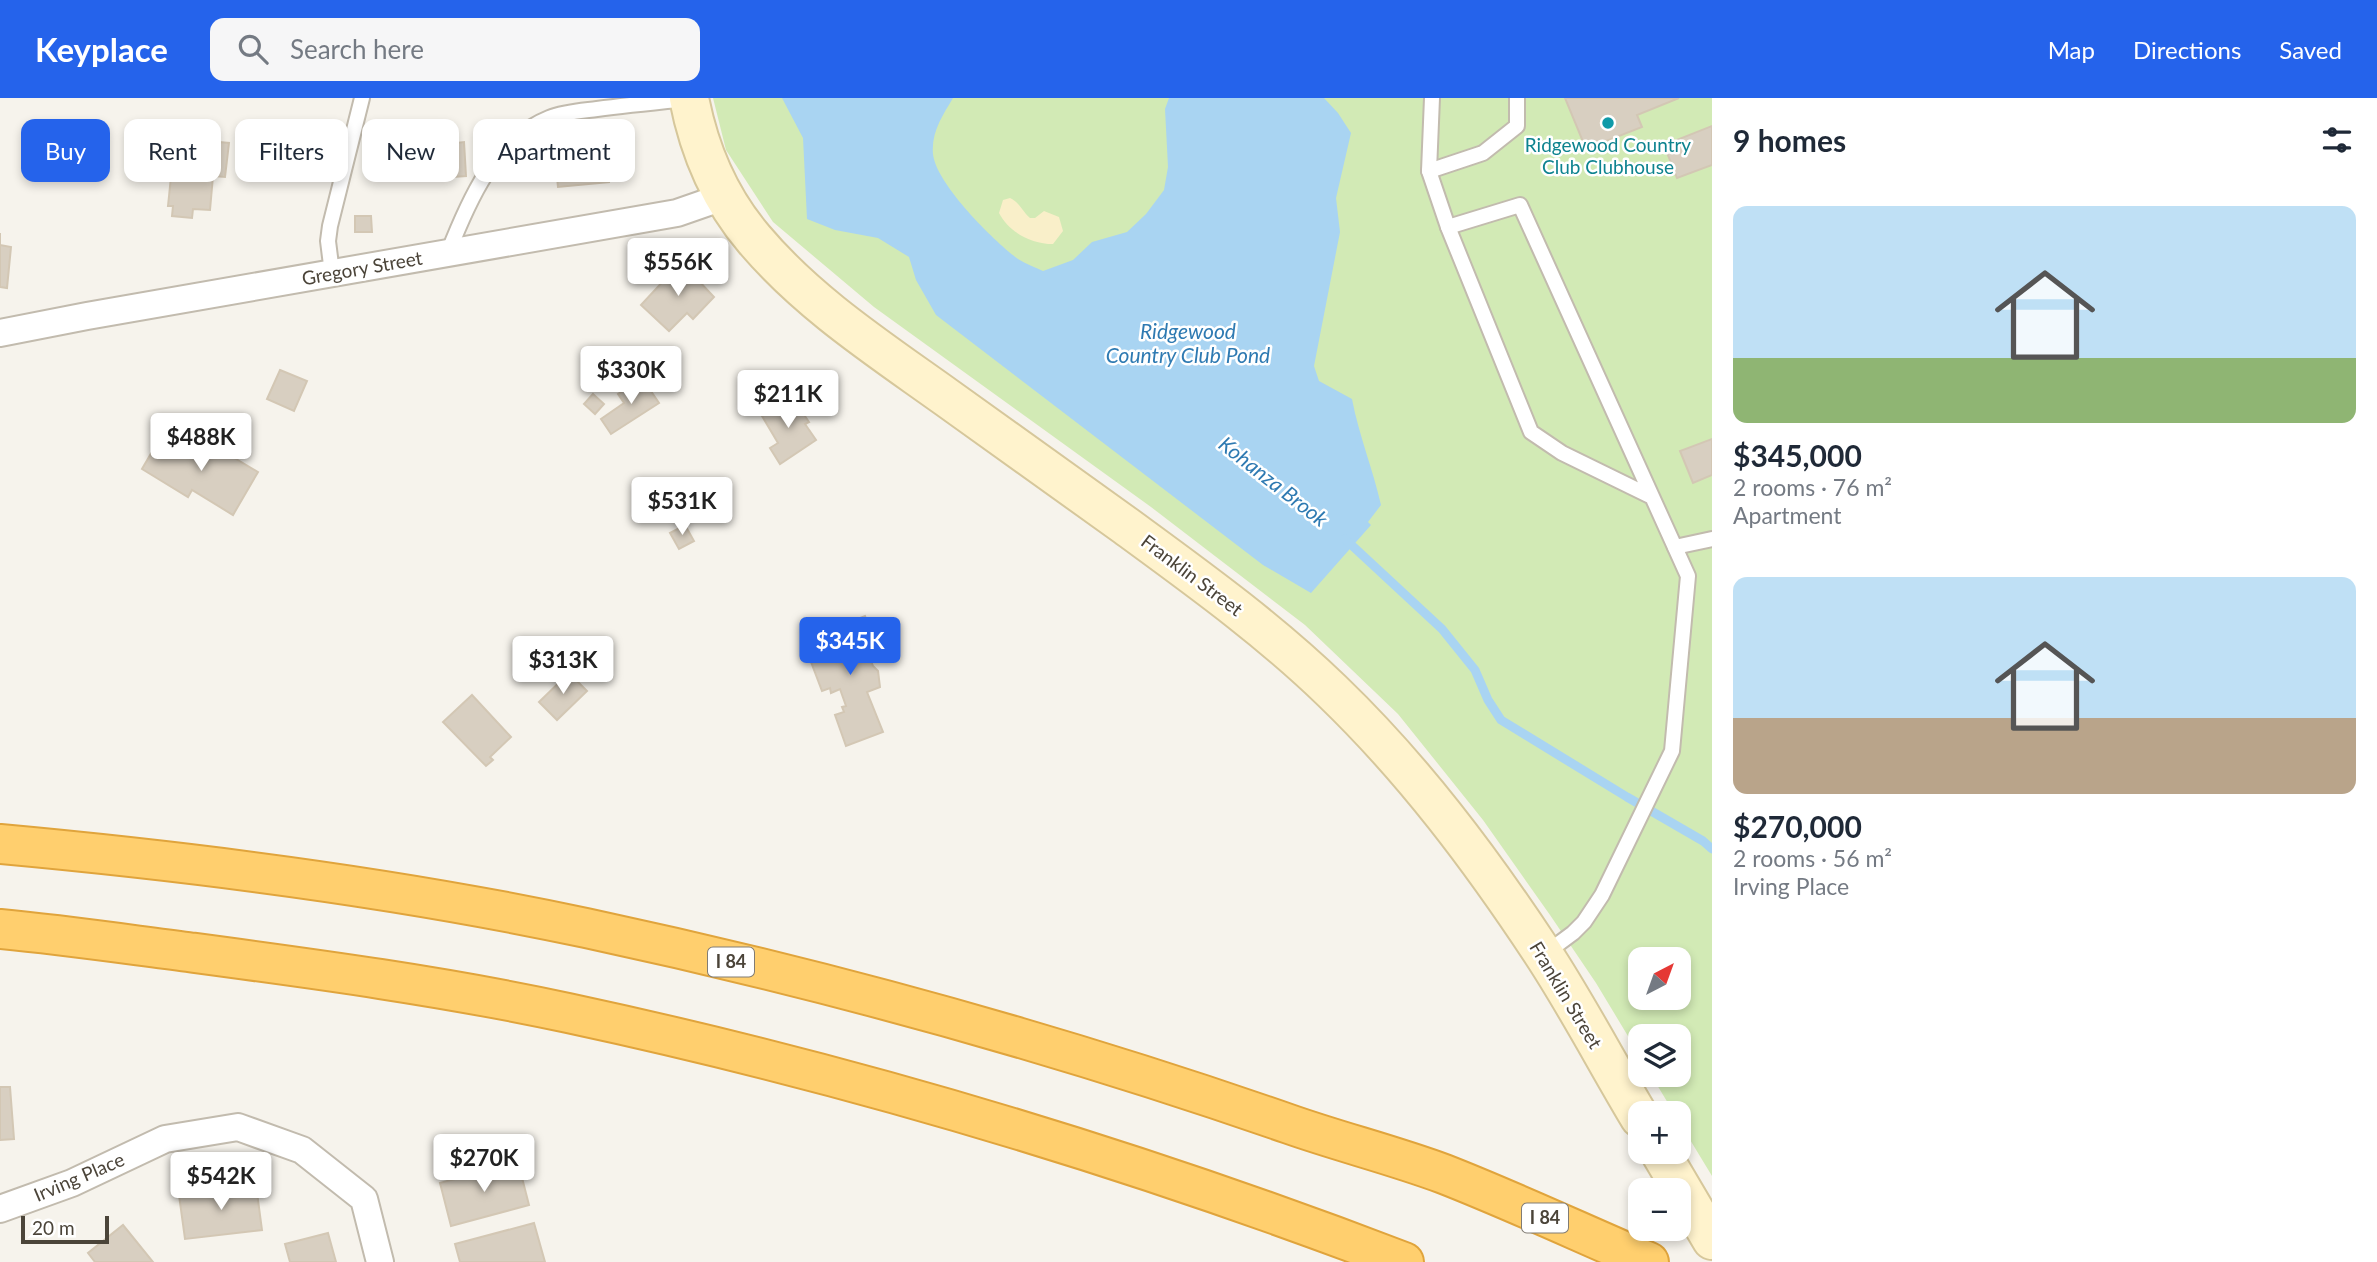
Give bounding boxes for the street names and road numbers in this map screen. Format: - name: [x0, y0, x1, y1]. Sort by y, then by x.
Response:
- street label: Gregory Street: [300, 246, 424, 289]
- street label: Franklin Street: [1137, 529, 1248, 620]
- street label: Franklin Street: [1525, 937, 1608, 1053]
- road number: I 84: [708, 948, 754, 976]
- street label: Irving Place: [30, 1147, 127, 1206]
- road number: I 84: [1522, 1204, 1568, 1232]

